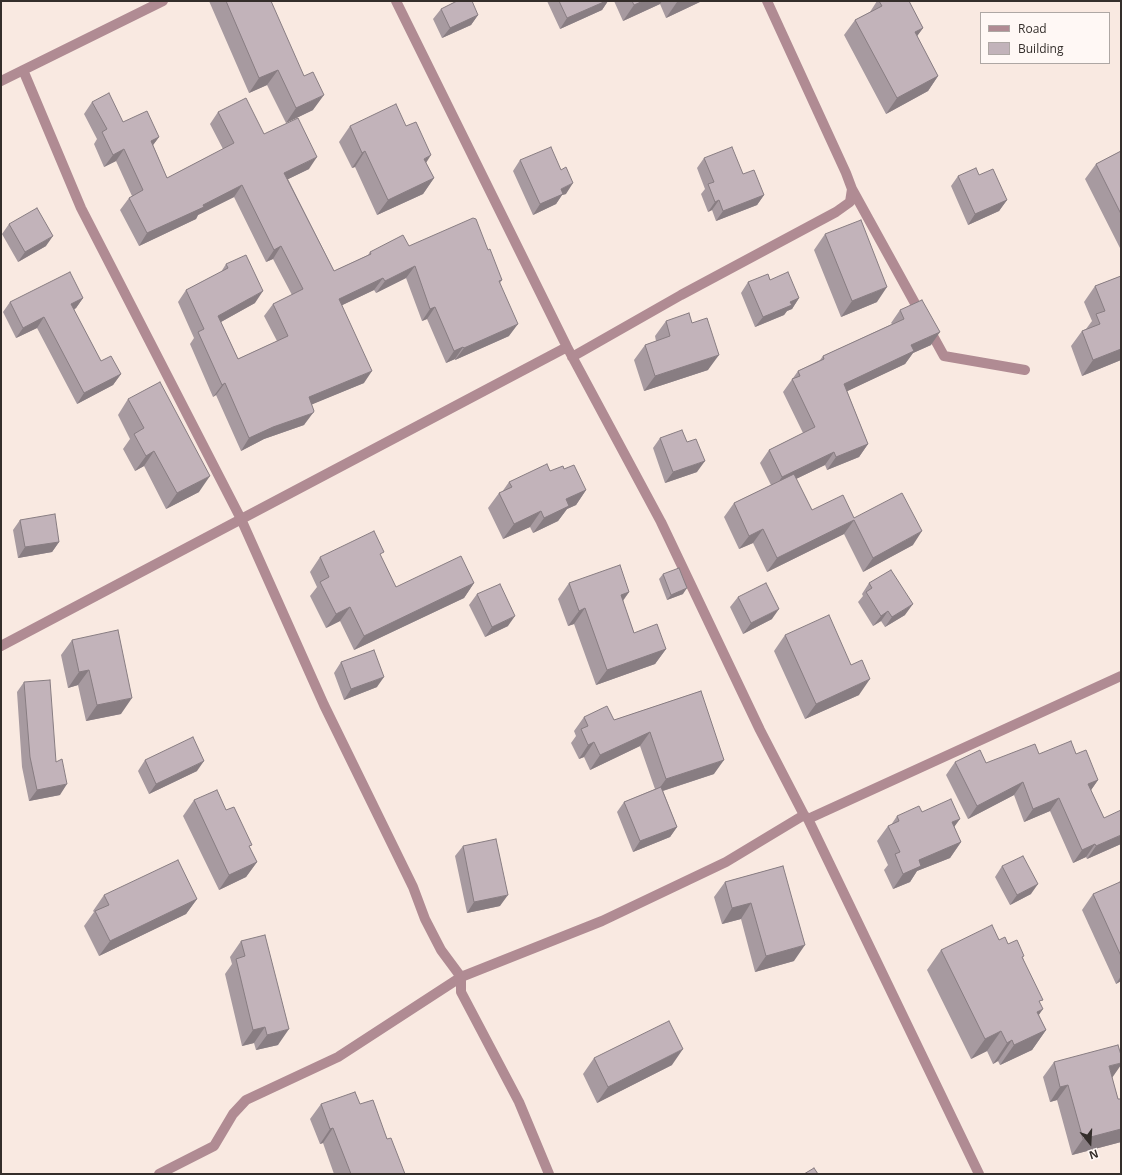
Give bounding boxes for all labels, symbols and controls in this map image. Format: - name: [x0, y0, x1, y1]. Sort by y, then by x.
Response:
- legend: [980, 12, 1110, 64]
- text: Road: [1018, 20, 1047, 37]
- text: Building: [1018, 40, 1063, 57]
- north arrow: [1070, 1123, 1110, 1163]
- text: N: [1087, 1146, 1100, 1163]

